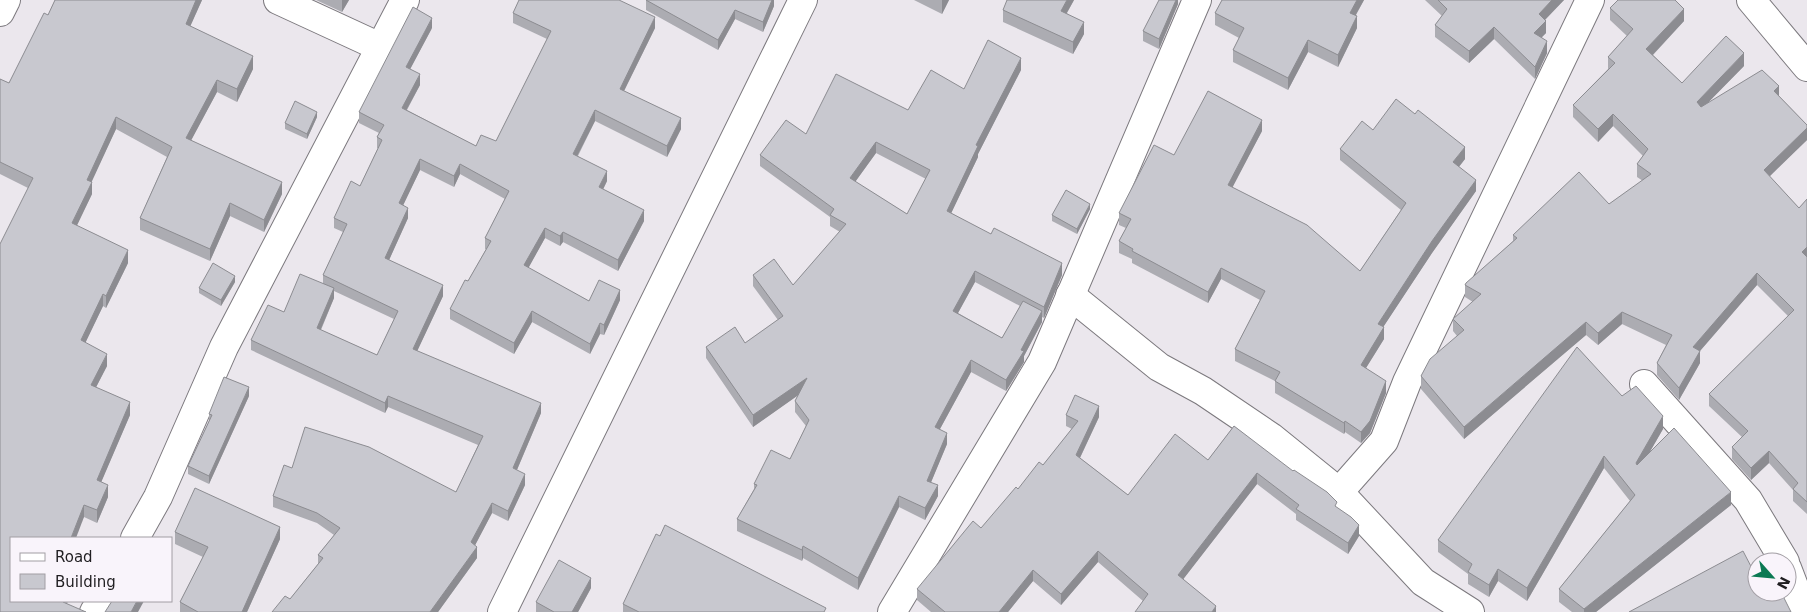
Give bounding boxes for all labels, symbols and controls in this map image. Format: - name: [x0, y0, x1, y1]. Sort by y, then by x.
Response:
- legend: [10, 537, 172, 602]
- text: Road: [55, 548, 93, 566]
- north arrow: [1747, 552, 1797, 602]
- text: Building: [55, 573, 116, 591]
- text: N: [1774, 574, 1793, 592]

